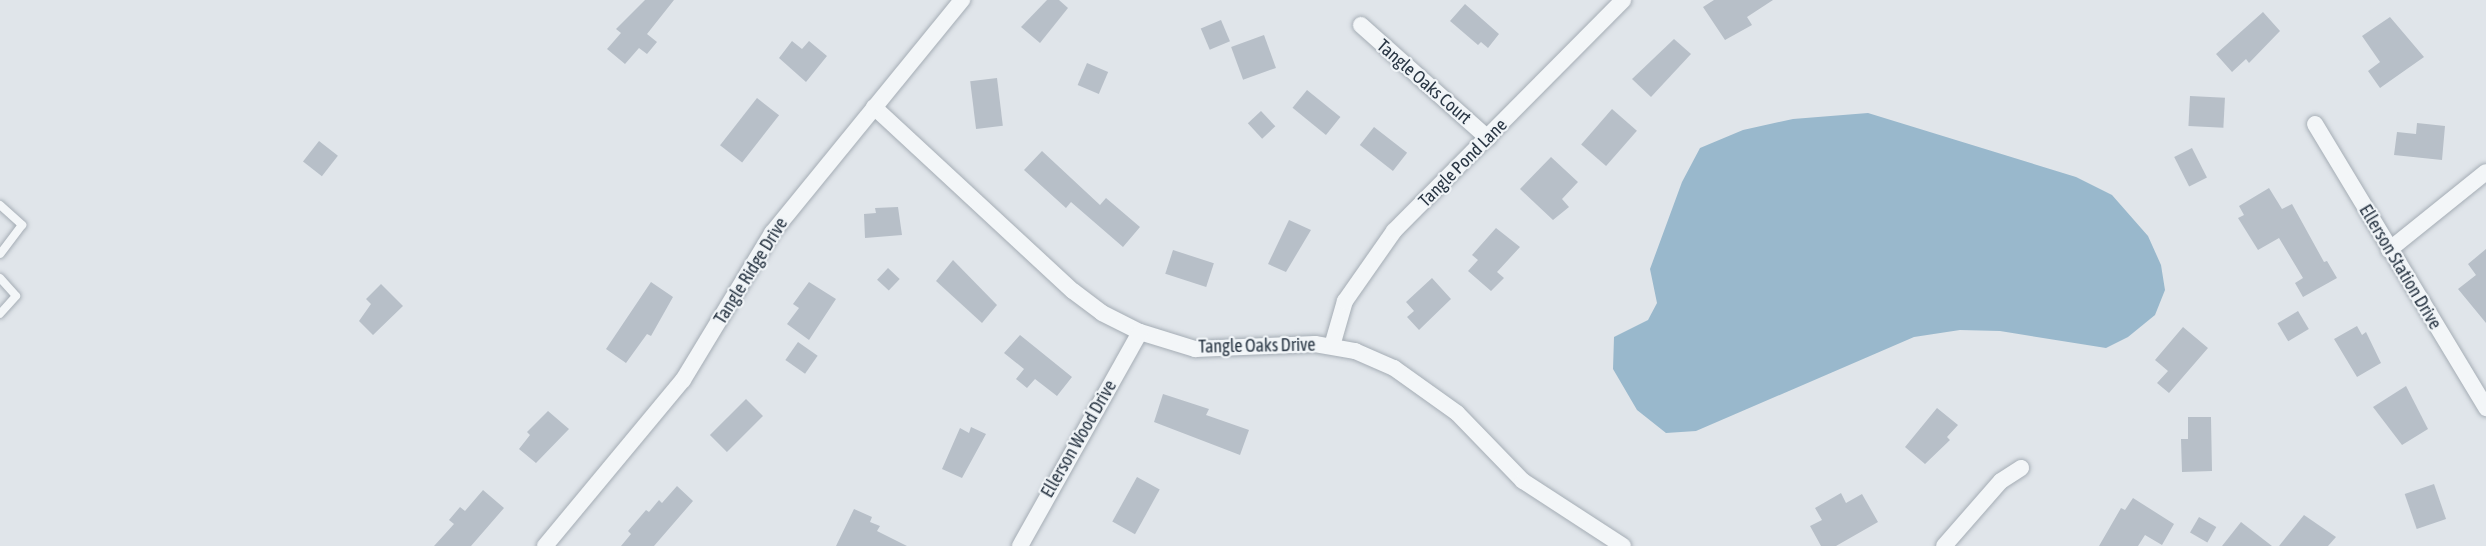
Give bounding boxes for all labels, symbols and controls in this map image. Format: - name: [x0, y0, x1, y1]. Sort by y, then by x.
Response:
- street label: Tangle Oaks Court: [1372, 35, 1476, 129]
- street label: Tangle Pond Lane: [1414, 114, 1512, 212]
- street label: Ellerson Station Drive: [2354, 201, 2446, 333]
- street label: Tangle Ridge Drive: [710, 214, 792, 328]
- street label: Tangle Oaks Drive: [1198, 334, 1316, 358]
- street label: Ellerson Wood Drive: [1037, 376, 1121, 502]

